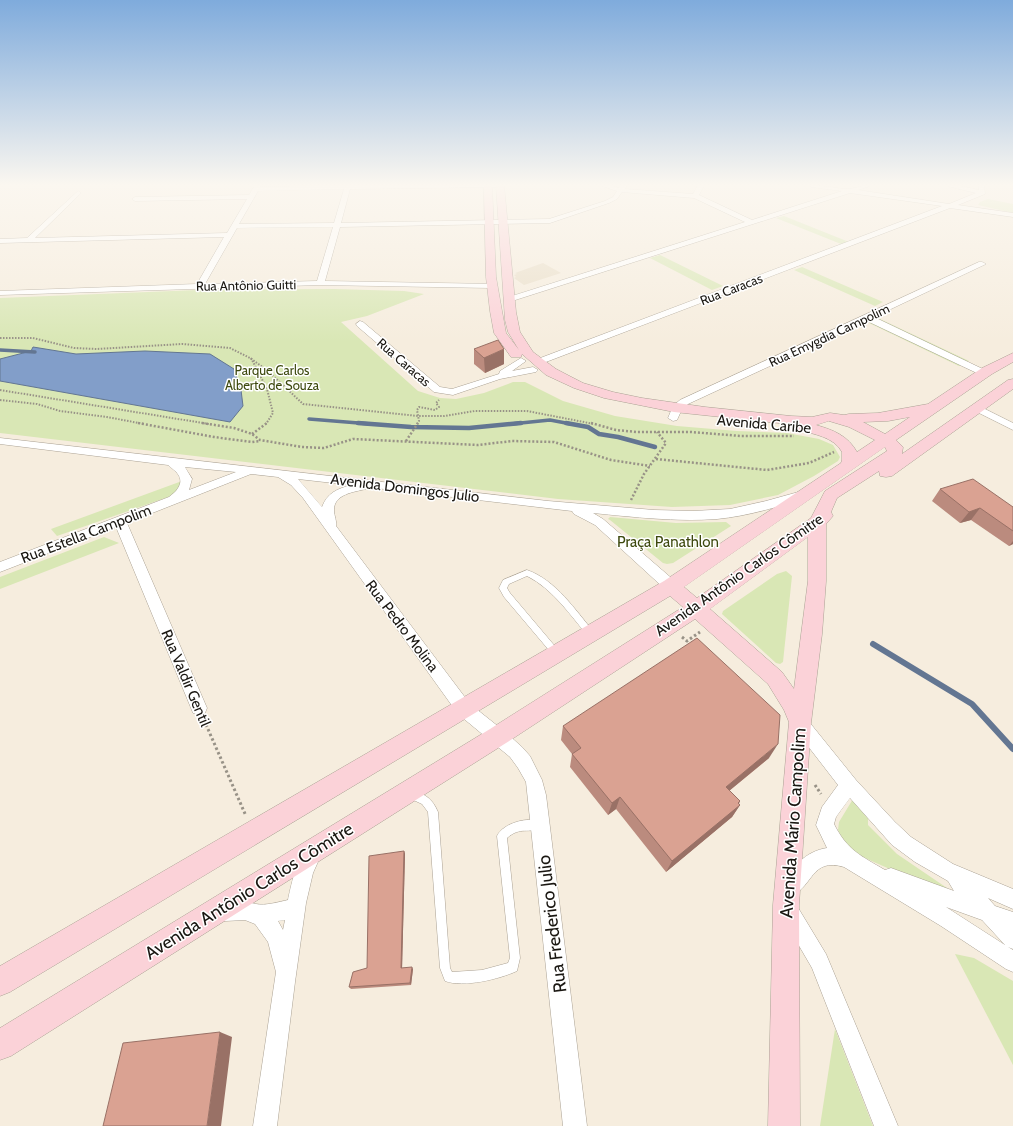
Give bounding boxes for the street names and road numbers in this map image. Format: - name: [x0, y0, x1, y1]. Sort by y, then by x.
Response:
- street label: Rua Caracas: [697, 270, 765, 308]
- street label: Rua Antônio Guitti: [196, 276, 296, 294]
- street label: Rua Emygdia Campolim: [766, 300, 892, 370]
- street label: Rua Caracas: [374, 334, 434, 390]
- street label: Avenida Caribe: [716, 411, 812, 437]
- street label: Avenida Domingos Julio: [330, 470, 480, 506]
- street label: Rua Estella Campolim: [18, 501, 154, 567]
- street label: Avenida Antônio Carlos Cômitre: [651, 510, 827, 640]
- street label: Rua Pedro Molina: [362, 576, 443, 676]
- street label: Rua Valdir Gentil: [157, 627, 215, 730]
- street label: Avenida Mário Campolim: [775, 727, 811, 919]
- street label: Avenida Antônio Carlos Cômitre: [141, 818, 357, 964]
- street label: Rua Frederico Julio: [533, 854, 571, 994]

